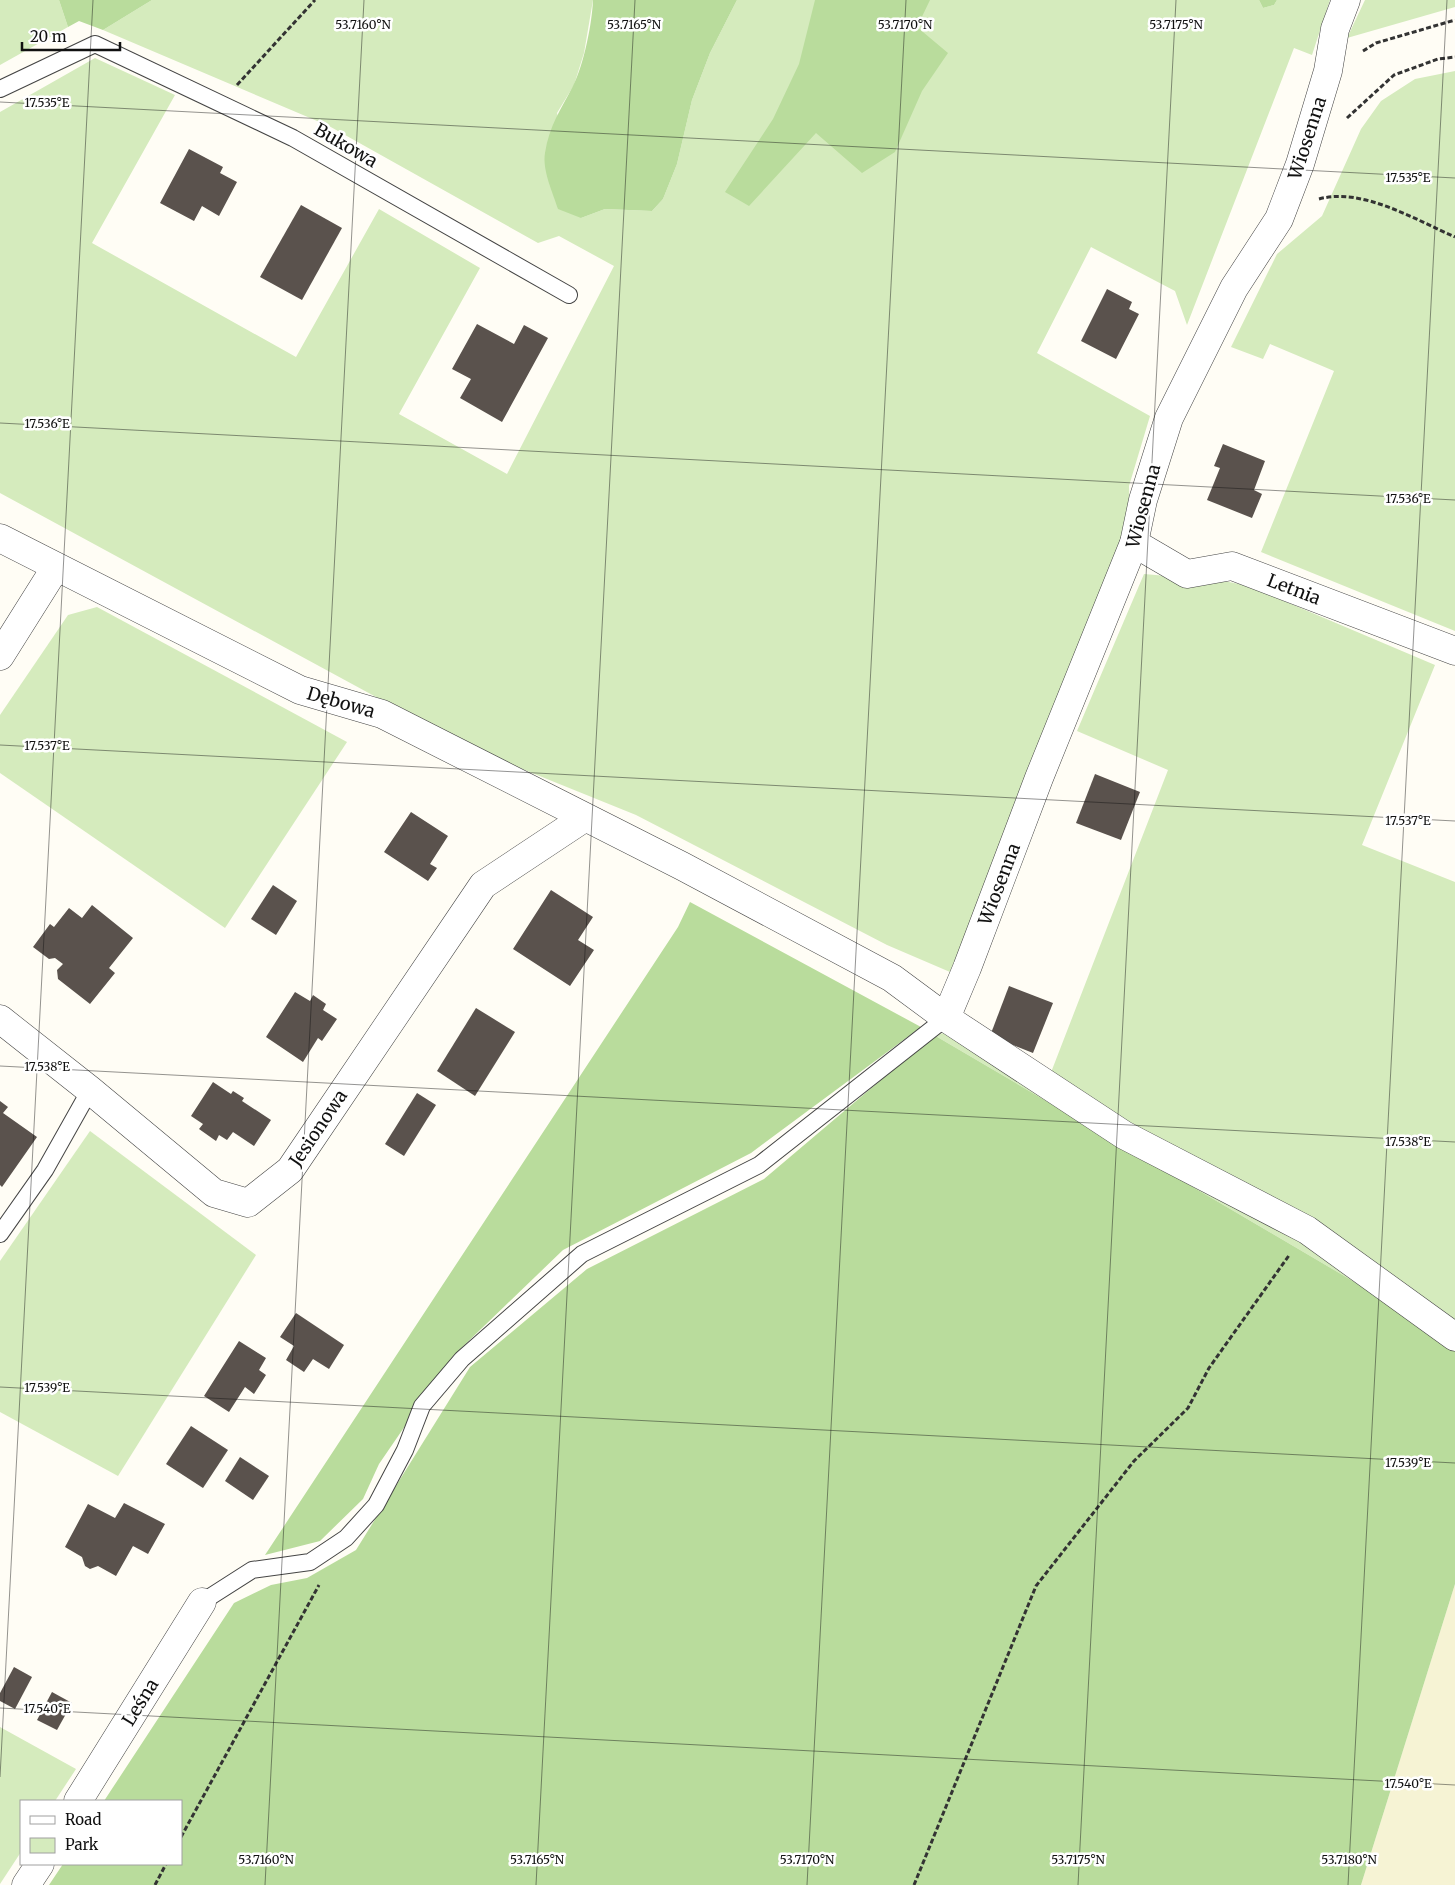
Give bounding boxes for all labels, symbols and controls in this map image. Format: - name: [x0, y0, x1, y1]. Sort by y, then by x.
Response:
- text: 53.7160°N: [335, 17, 392, 32]
- text: 53.7165°N: [607, 17, 662, 32]
- text: 53.7170°N: [878, 17, 933, 32]
- text: 53.7175°N: [1149, 17, 1204, 32]
- scale bar: [22, 20, 120, 52]
- text: 20 m: [30, 27, 67, 46]
- street label: Wiosenna: [1282, 93, 1331, 183]
- text: 17.535°E: [25, 95, 70, 110]
- street label: Bukowa: [310, 118, 382, 172]
- text: 17.535°E: [1386, 170, 1431, 185]
- text: 17.536°E: [24, 416, 70, 431]
- street label: Wiosenna: [1121, 461, 1165, 551]
- text: 17.536°E: [1385, 491, 1431, 506]
- street label: Letnia: [1264, 568, 1324, 610]
- street label: Dębowa: [304, 681, 378, 723]
- text: 17.537°E: [24, 738, 70, 753]
- text: 17.537°E: [1385, 813, 1431, 828]
- street label: Wiosenna: [973, 839, 1025, 929]
- text: 17.538°E: [24, 1059, 70, 1074]
- street label: Jesionowa: [283, 1085, 352, 1172]
- text: 17.538°E: [1385, 1134, 1431, 1149]
- text: 17.539°E: [24, 1380, 70, 1395]
- text: 17.539°E: [1385, 1455, 1431, 1470]
- street label: Leśna: [117, 1674, 164, 1730]
- text: 17.540°E: [23, 1701, 71, 1716]
- text: 17.540°E: [1384, 1776, 1432, 1791]
- legend: [20, 1800, 182, 1865]
- text: Road: [65, 1810, 101, 1829]
- text: Park: [65, 1835, 99, 1854]
- text: 53.7160°N: [238, 1852, 295, 1867]
- text: 53.7165°N: [510, 1852, 565, 1867]
- text: 53.7170°N: [780, 1852, 835, 1867]
- text: 53.7175°N: [1051, 1852, 1106, 1867]
- text: 53.7180°N: [1321, 1852, 1378, 1867]

